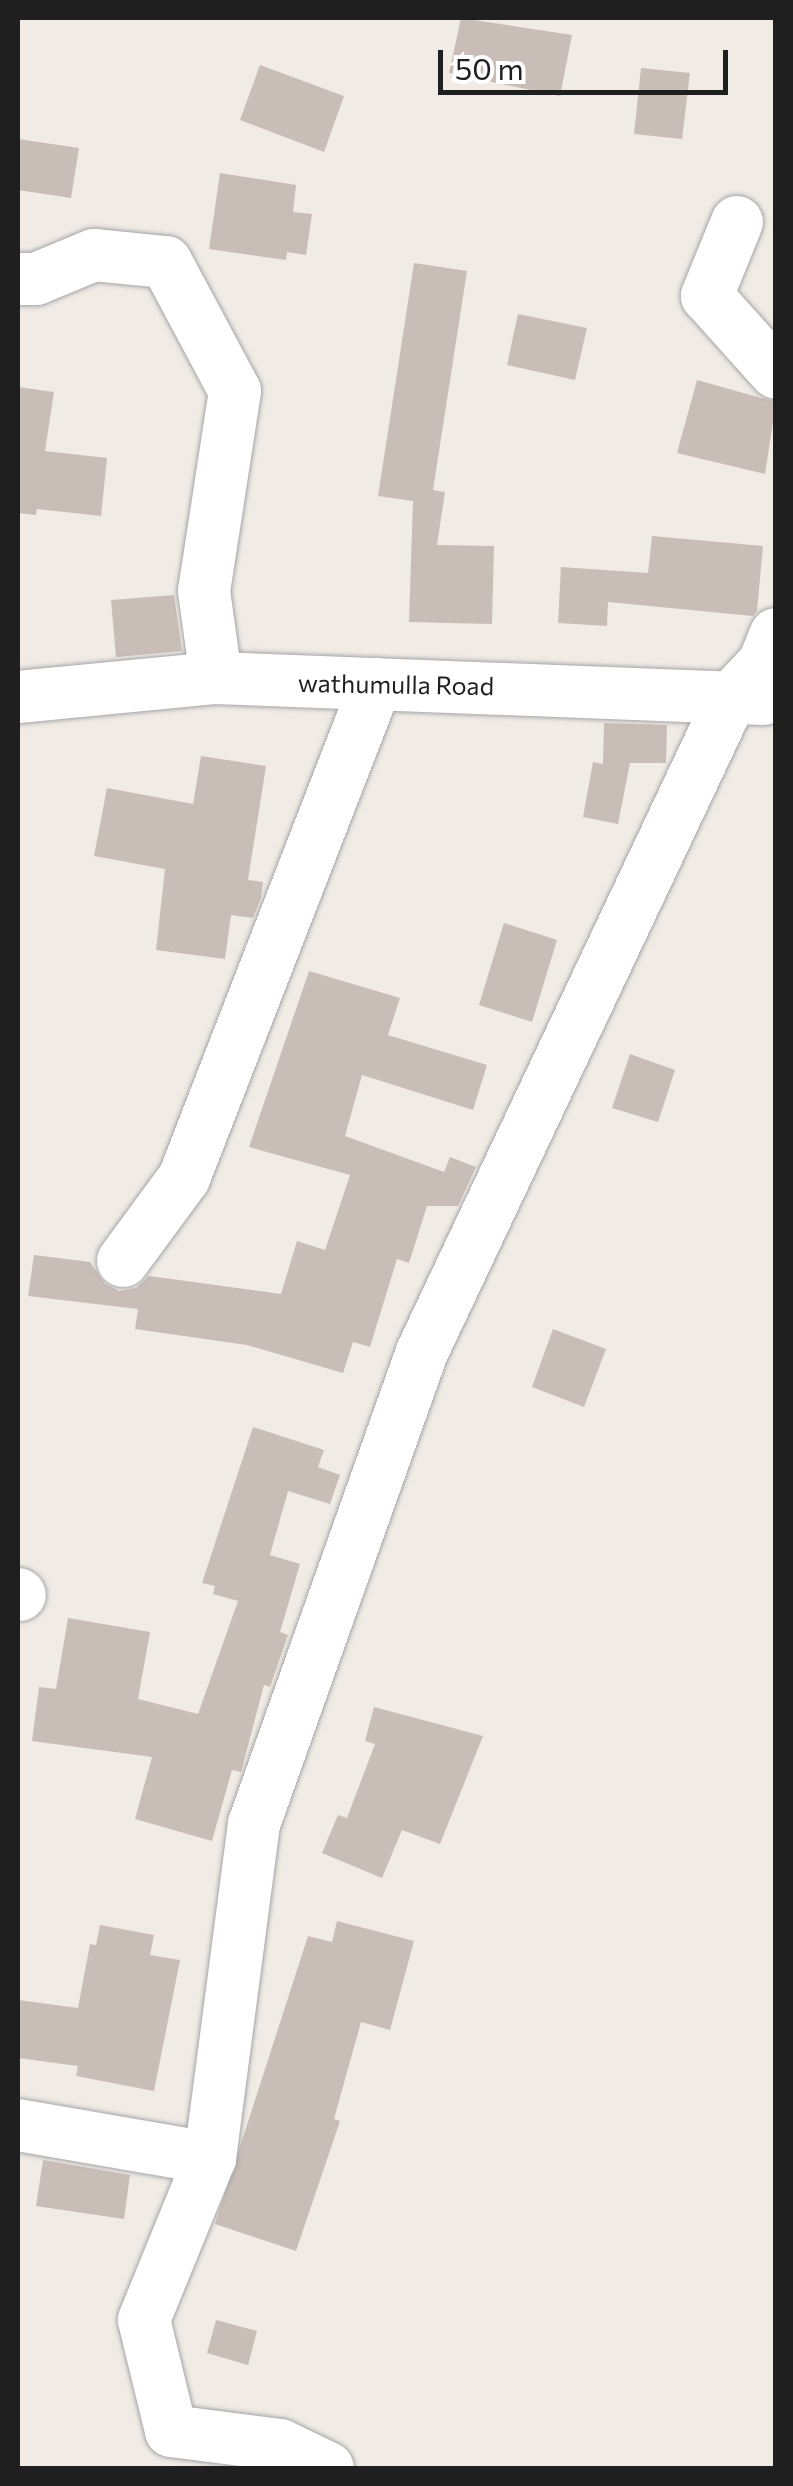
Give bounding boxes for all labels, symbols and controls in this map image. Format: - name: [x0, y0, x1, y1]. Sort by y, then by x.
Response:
- scale bar: [443, 30, 733, 92]
- text: 50 m: [455, 49, 524, 86]
- street label: wathumulla Road: [298, 667, 494, 701]

